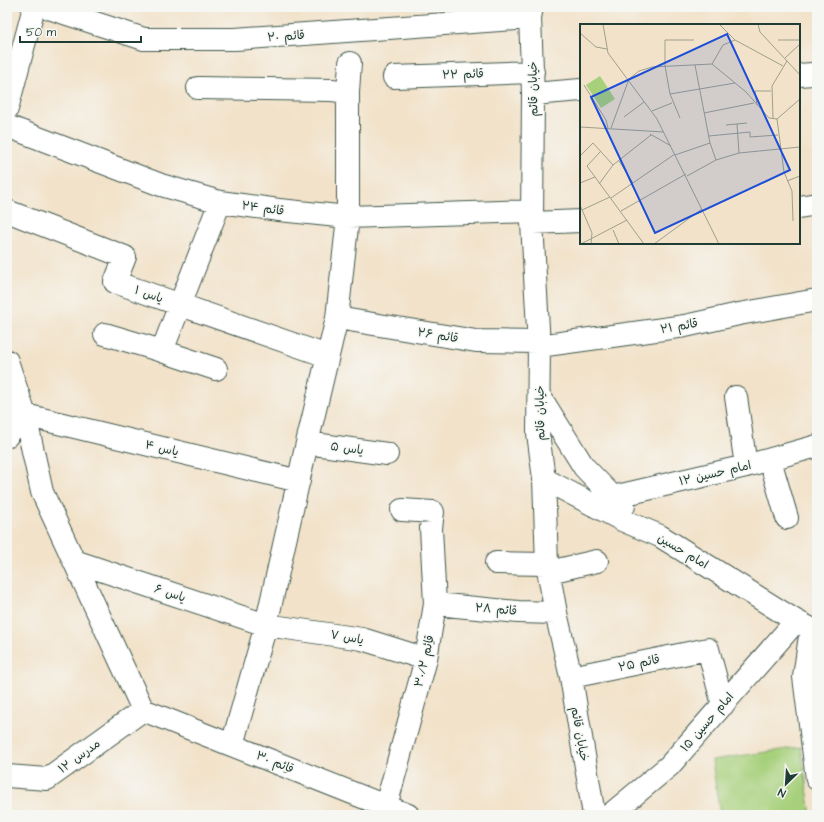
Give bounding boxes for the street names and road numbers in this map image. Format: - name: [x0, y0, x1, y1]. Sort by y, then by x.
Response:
- street label: قائم ۲۰: [267, 27, 305, 46]
- street label: خیابان قائم: [525, 61, 542, 117]
- street label: قائم ۲۲: [442, 65, 484, 84]
- street label: قائم ۲۴: [241, 197, 285, 220]
- street label: یاس ۱: [132, 282, 166, 307]
- street label: قائم ۲۱: [659, 315, 699, 338]
- street label: قائم ۲۶: [416, 324, 460, 347]
- street label: خیابان قائم: [532, 385, 549, 441]
- street label: یاس ۴: [143, 436, 180, 461]
- street label: یاس ۵: [329, 438, 365, 459]
- street label: امام حسین ۱۲: [677, 457, 753, 490]
- street label: امام حسین: [654, 530, 711, 573]
- street label: یاس ۶: [152, 580, 188, 607]
- street label: قائم ۲۸: [474, 599, 518, 620]
- street label: یاس ۷: [329, 626, 365, 649]
- street label: قاِئم ۳۰/۲: [410, 633, 439, 689]
- street label: قائم ۲۵: [617, 651, 661, 676]
- street label: امام حسین ۱۵: [677, 689, 738, 756]
- street label: خیابان قائم: [566, 705, 593, 763]
- street label: مدرس ۱۲: [55, 735, 104, 778]
- street label: قاِئم ۳۰: [253, 747, 296, 778]

